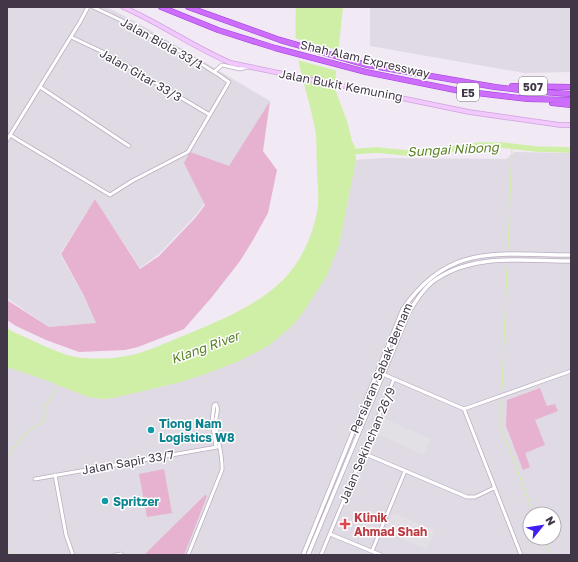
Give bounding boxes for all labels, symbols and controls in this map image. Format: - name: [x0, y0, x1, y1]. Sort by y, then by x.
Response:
- street label: Jalan Biola 33/1: [118, 14, 206, 72]
- street label: Shah Alam Expressway: [299, 37, 432, 81]
- street label: Jalan Gitar 33/3: [97, 45, 185, 105]
- street label: Jalan Bukit Kemuning: [278, 66, 404, 104]
- road number: 507: [519, 77, 547, 95]
- road number: E5: [457, 83, 479, 101]
- water label: Sungai Nibong: [407, 139, 500, 159]
- street label: Persiaran Sabak Bernam: [347, 300, 415, 436]
- water label: Klang River: [169, 327, 243, 367]
- street label: Jalan Sekinchan 26/9: [336, 385, 398, 505]
- place label: Tiong Nam Logistics W8: [159, 416, 235, 445]
- marker: Tiong Nam Logistics W8: [146, 425, 156, 435]
- street label: Jalan Sapir 33/7: [81, 447, 175, 477]
- place label: Spritzer: [113, 494, 160, 509]
- marker: Spritzer: [100, 496, 110, 506]
- north arrow: [522, 506, 562, 546]
- place label: Klinik Ahmad Shah: [354, 510, 427, 539]
- text: N: [543, 514, 559, 528]
- marker: Klinik Ahmad Shah: [339, 518, 351, 530]

